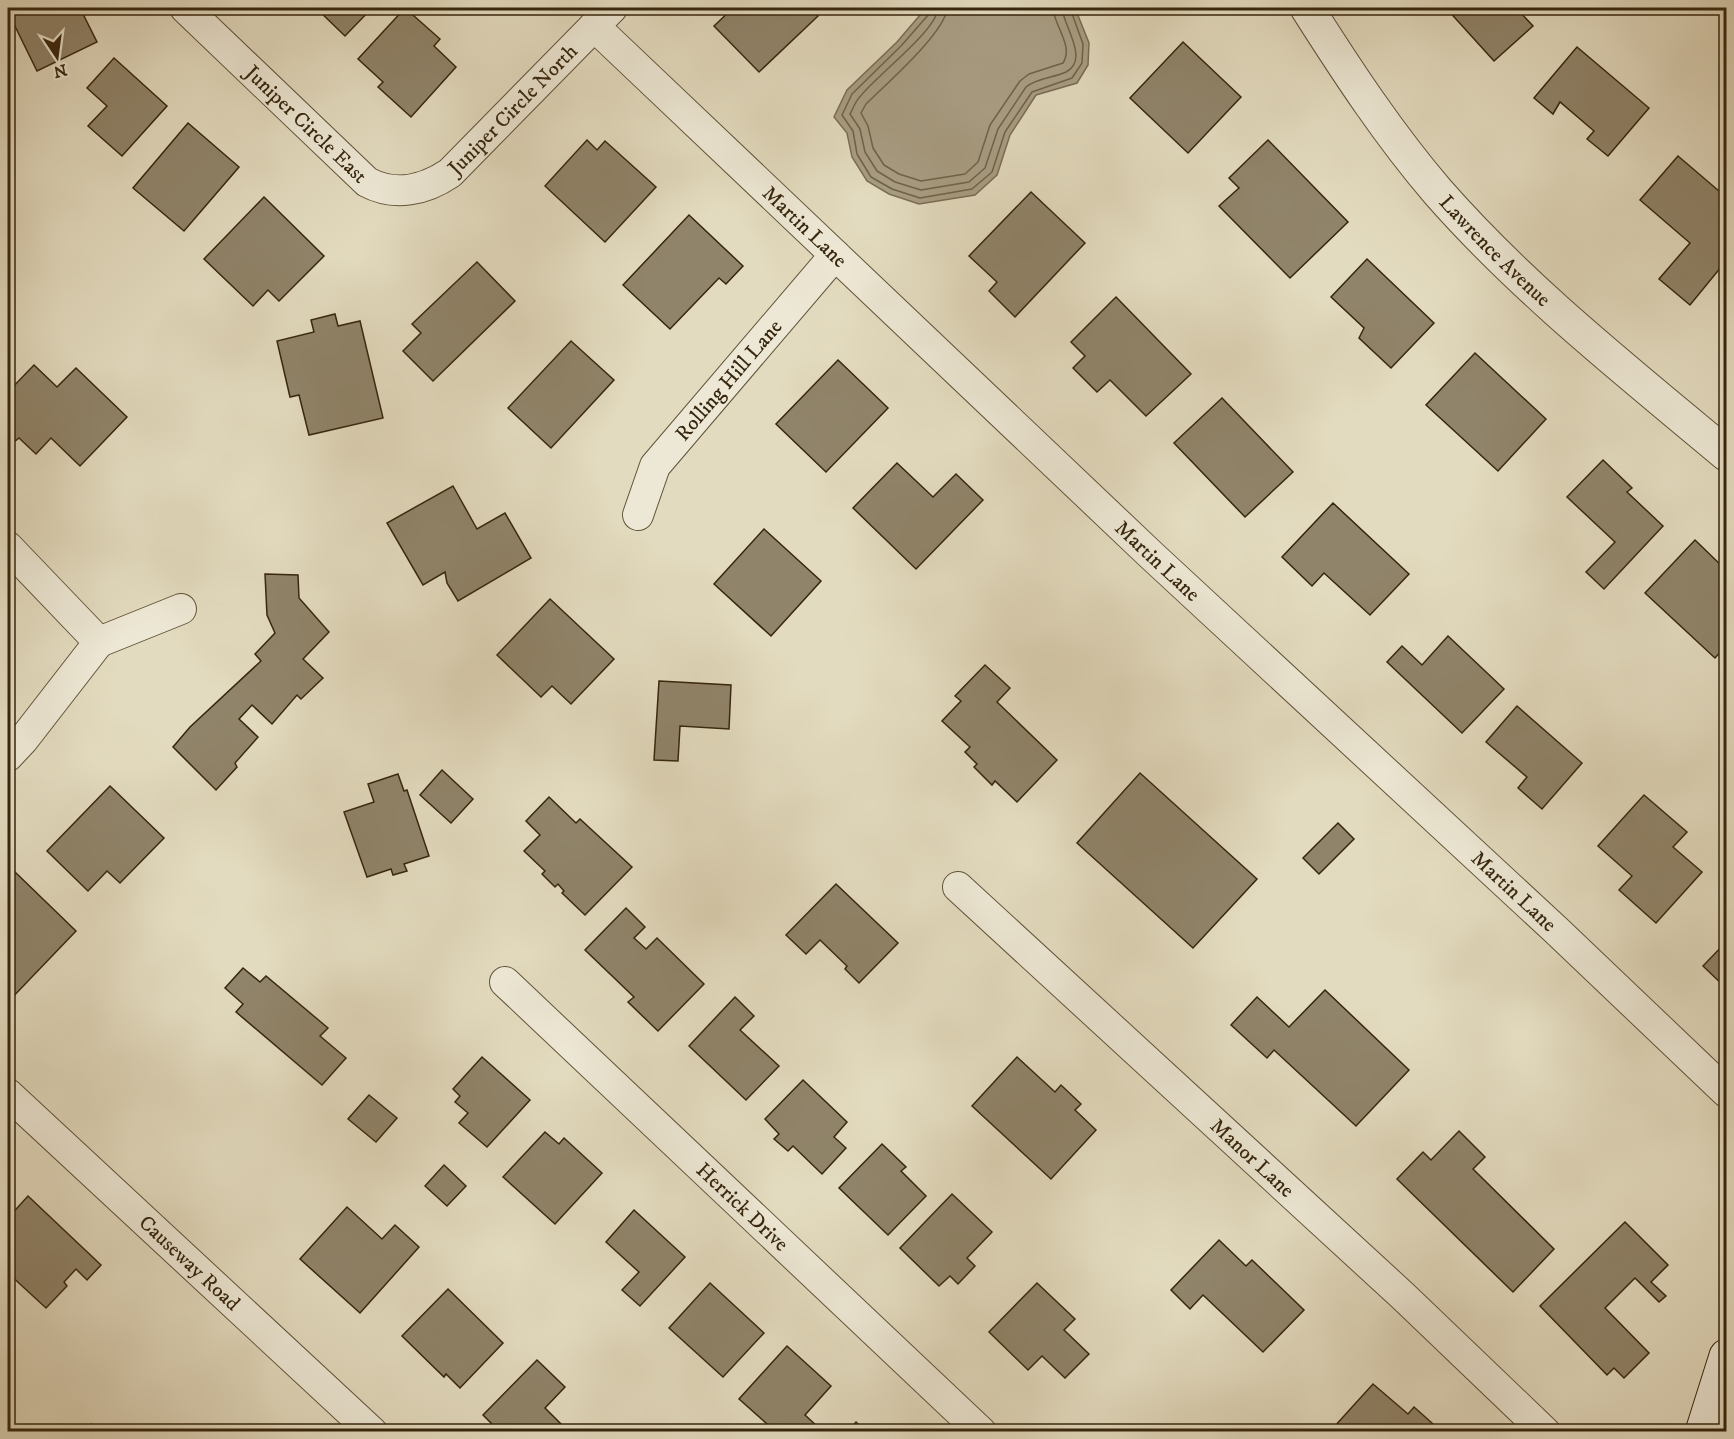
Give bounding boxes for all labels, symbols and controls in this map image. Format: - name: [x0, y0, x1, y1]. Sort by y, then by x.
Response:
- north arrow: [27, 27, 87, 87]
- street label: Juniper Circle North: [442, 39, 584, 183]
- text: N: [51, 59, 69, 82]
- street label: Juniper Circle East: [238, 59, 372, 189]
- street label: Martin Lane: [756, 181, 852, 274]
- street label: Lawrence Avenue: [1433, 190, 1556, 313]
- street label: Rolling Hill Lane: [670, 314, 788, 447]
- street label: Martin Lane: [1109, 515, 1205, 608]
- street label: Martin Lane: [1465, 846, 1562, 938]
- street label: Manor Lane: [1204, 1113, 1300, 1204]
- street label: Herrick Drive: [690, 1157, 794, 1258]
- street label: Causeway Road: [133, 1210, 246, 1317]

